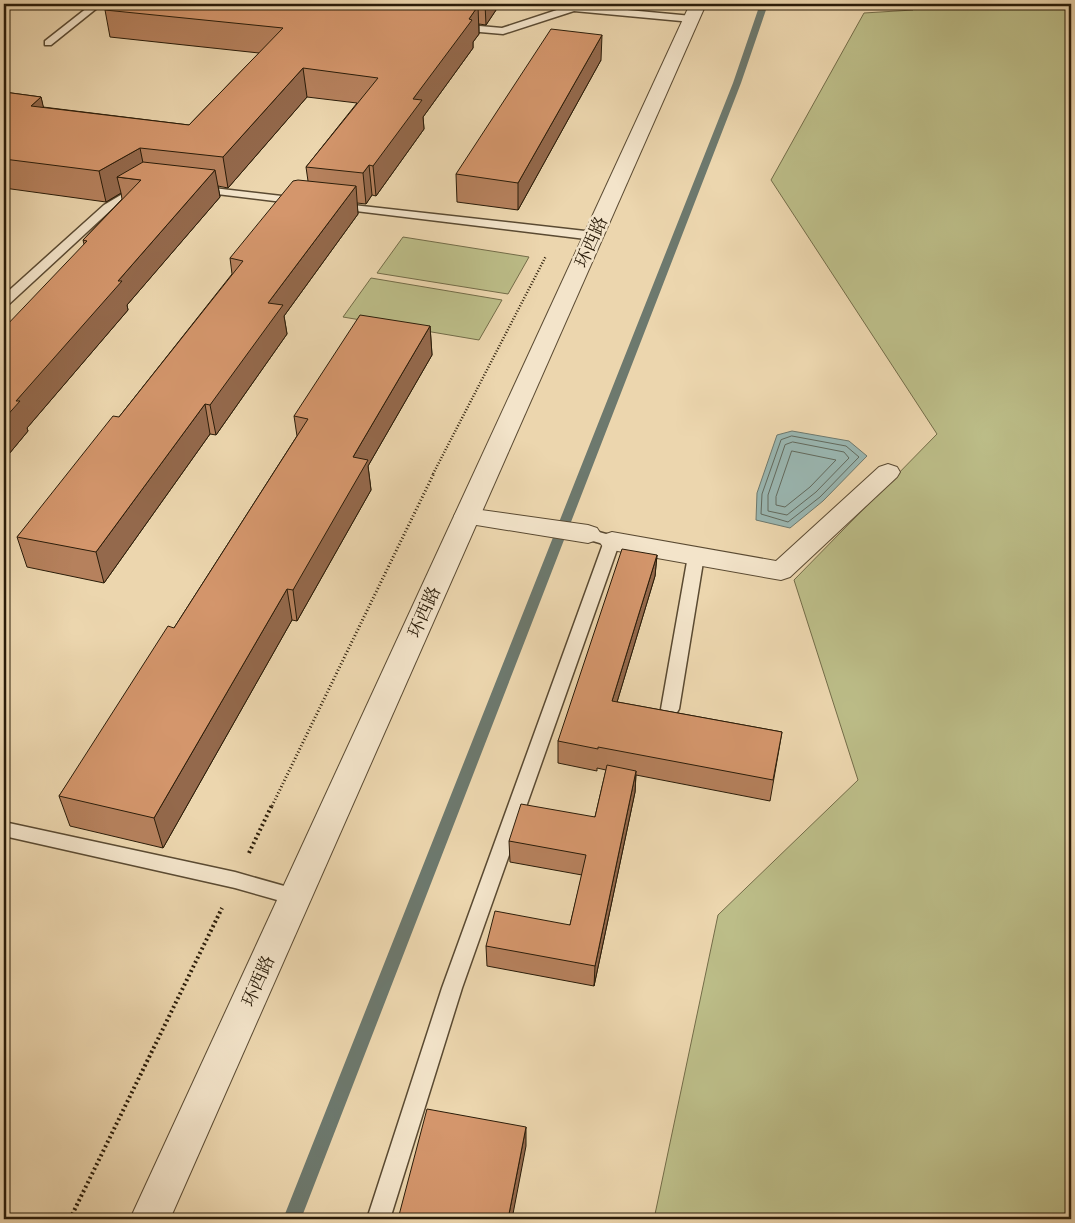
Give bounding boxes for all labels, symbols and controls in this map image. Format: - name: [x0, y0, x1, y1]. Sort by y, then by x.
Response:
- street label: 环西路: [567, 212, 614, 272]
- street label: 环西路: [400, 582, 447, 642]
- street label: 环西路: [234, 951, 281, 1011]

